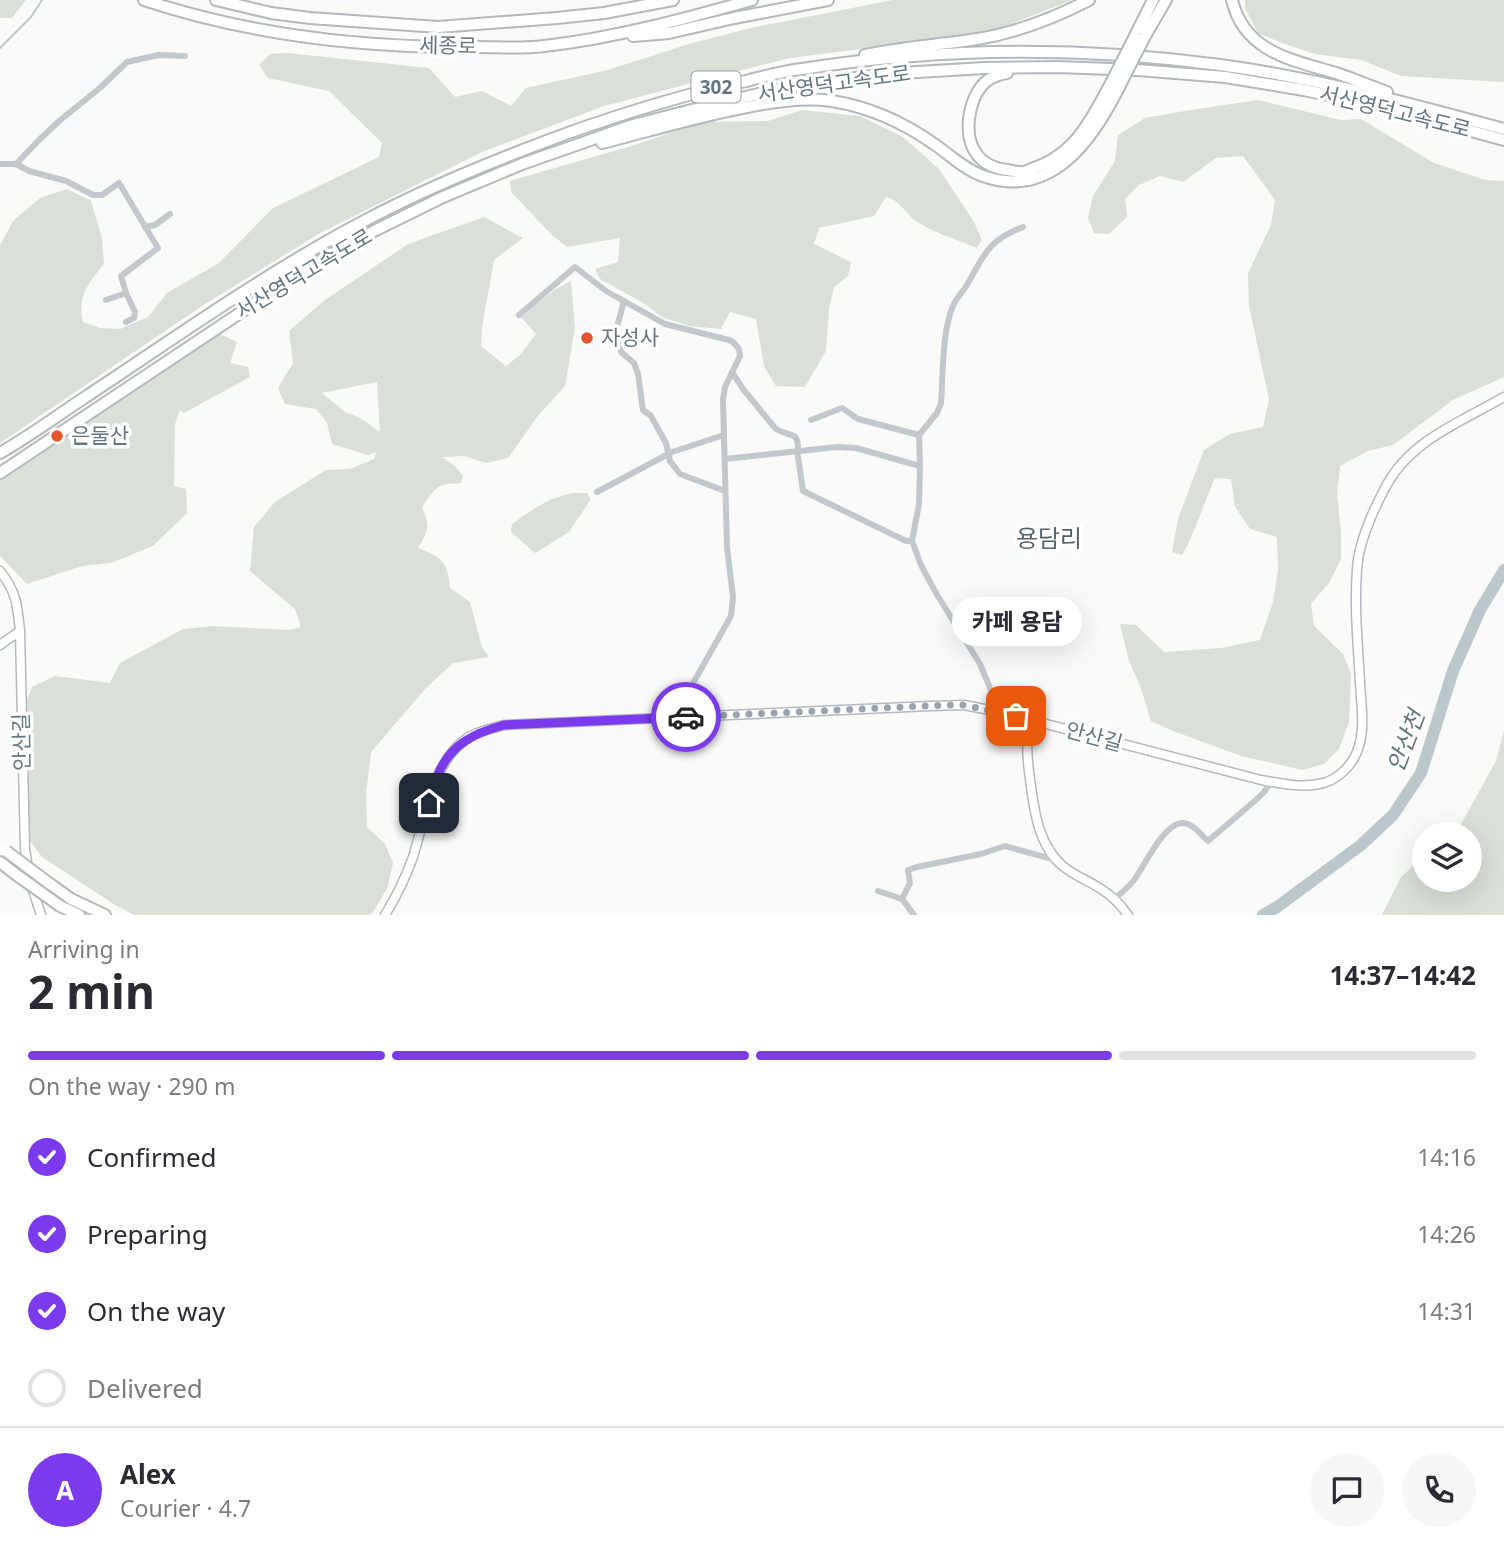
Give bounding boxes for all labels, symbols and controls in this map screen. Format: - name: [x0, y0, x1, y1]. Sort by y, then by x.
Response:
- street label: 세종로: [419, 30, 477, 60]
- street label: 서산영덕고속도로: [755, 58, 912, 108]
- road number: 302: [692, 72, 740, 102]
- street label: 서산영덕고속도로: [1317, 79, 1474, 143]
- street label: 서산영덕고속도로: [230, 221, 377, 325]
- place label: 자성사: [601, 323, 659, 351]
- marker: 자성사: [579, 330, 595, 346]
- place label: 은둘산: [71, 421, 129, 449]
- marker: 은둘산: [49, 428, 65, 444]
- district label: 용담리: [1016, 521, 1082, 554]
- callout: 카페 용담: [951, 597, 1081, 646]
- text: 카페 용담: [972, 605, 1062, 637]
- courier: [651, 682, 721, 752]
- pin: [986, 686, 1046, 746]
- icon: bag: [997, 697, 1035, 735]
- icon: car: [667, 698, 705, 736]
- water label: 안산천: [1379, 703, 1432, 776]
- street label: 안산길: [6, 713, 36, 771]
- street label: 안산길: [1063, 715, 1126, 757]
- pin: [399, 773, 459, 833]
- icon: home: [410, 784, 448, 822]
- map controls: [1412, 822, 1482, 892]
- button: layers: [1412, 822, 1482, 892]
- text: Arriving in: [28, 933, 140, 965]
- text: 14:37–14:42: [1329, 957, 1476, 993]
- text: 2 min: [28, 960, 155, 1022]
- text: On the way · 290 m: [28, 1070, 235, 1102]
- icon: check: [28, 1138, 66, 1176]
- text: Confirmed: [87, 1139, 217, 1175]
- text: 14:16: [1417, 1141, 1476, 1173]
- icon: check: [28, 1215, 66, 1253]
- text: Preparing: [87, 1216, 208, 1252]
- text: 14:26: [1417, 1218, 1476, 1250]
- icon: check: [28, 1292, 66, 1330]
- text: On the way: [87, 1293, 225, 1329]
- text: 14:31: [1417, 1295, 1476, 1327]
- text: Delivered: [87, 1370, 203, 1406]
- button: chat: [1310, 1453, 1384, 1527]
- button: phone: [1402, 1453, 1476, 1527]
- text: Alex: [120, 1456, 176, 1492]
- text: A: [56, 1472, 74, 1508]
- text: Courier · 4.7: [120, 1492, 251, 1524]

